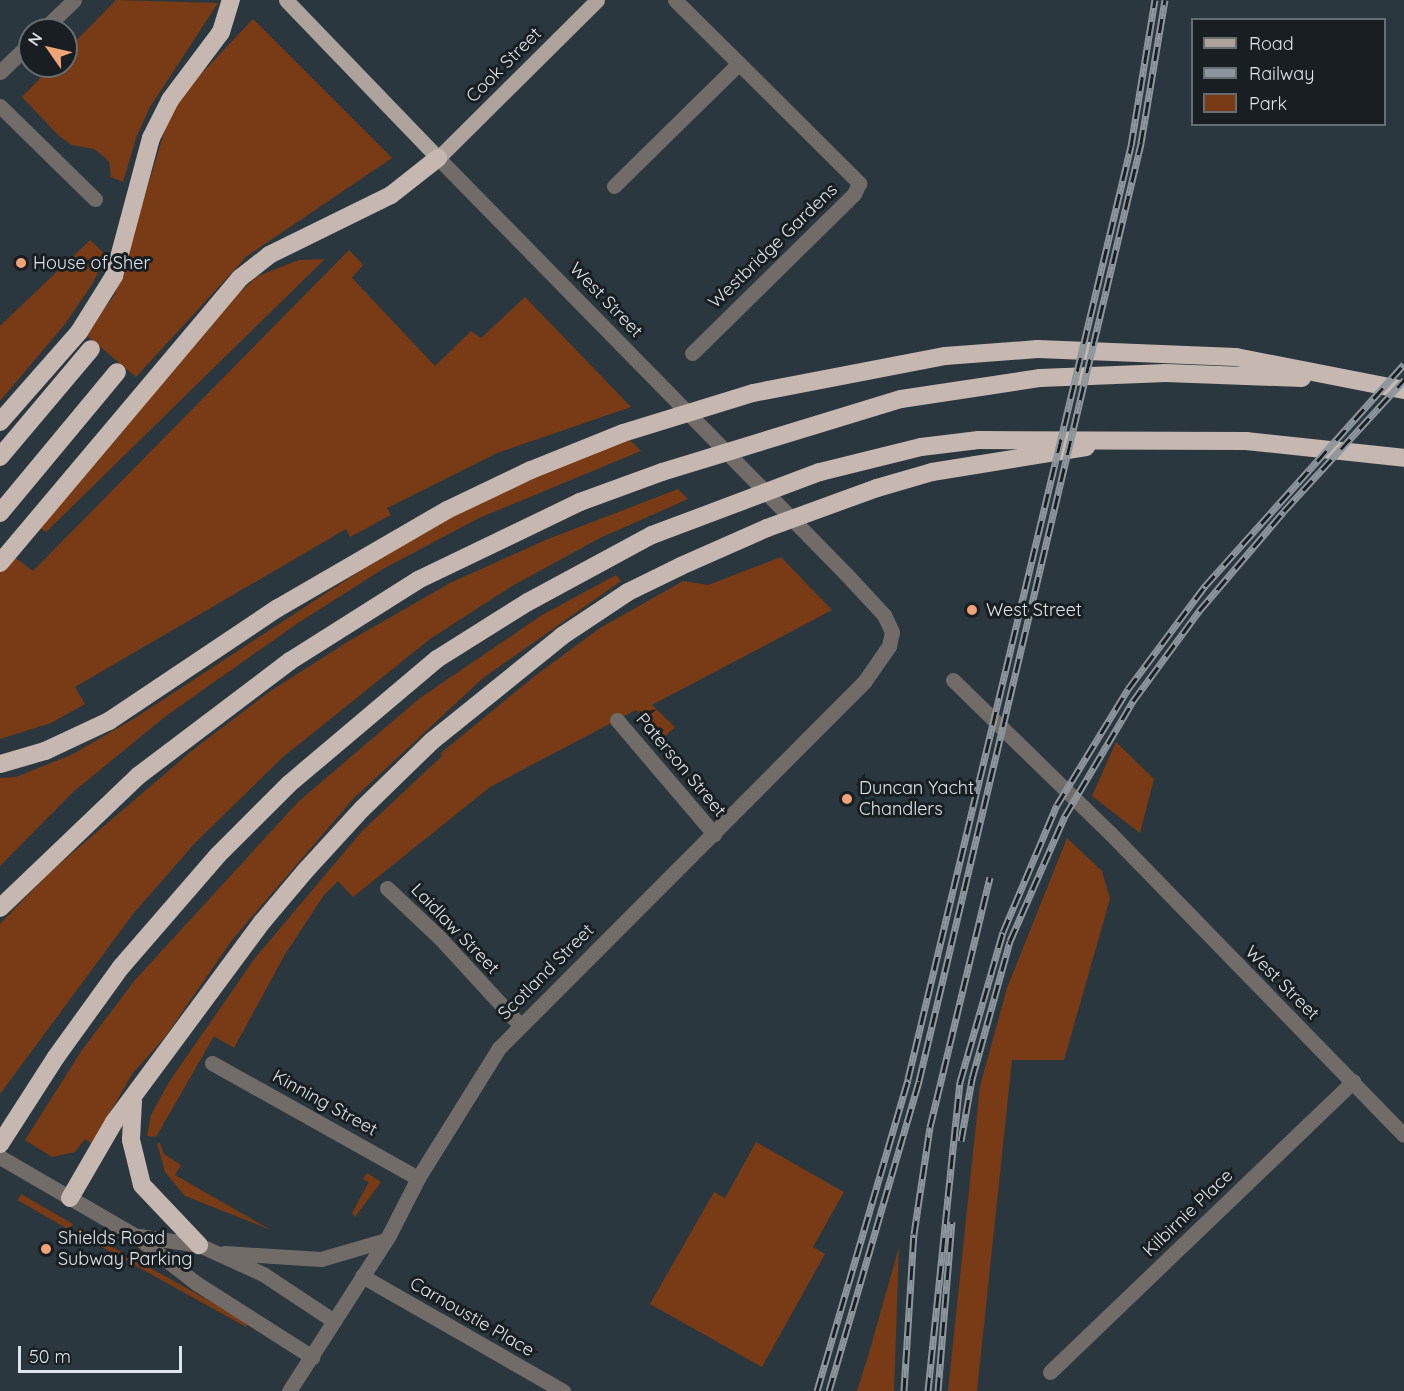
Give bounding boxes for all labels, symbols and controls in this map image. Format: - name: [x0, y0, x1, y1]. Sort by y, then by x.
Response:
- north arrow: [18, 18, 78, 78]
- legend: [1191, 18, 1386, 126]
- street label: Cook Street: [462, 23, 546, 107]
- text: N: [23, 29, 46, 50]
- text: Road: [1249, 32, 1294, 55]
- text: Railway: [1249, 62, 1315, 85]
- text: Park: [1249, 92, 1287, 115]
- street label: Westbridge Gardens: [704, 179, 842, 313]
- place label: House of Sher: [33, 252, 150, 274]
- marker: House of Sher: [14, 256, 28, 270]
- street label: West Street: [565, 258, 647, 342]
- place label: West Street: [986, 599, 1082, 621]
- marker: West Street: [963, 601, 981, 619]
- street label: Paterson Street: [631, 709, 731, 821]
- place label: Duncan Yacht Chandlers: [859, 778, 974, 820]
- marker: Duncan Yacht Chandlers: [840, 792, 854, 806]
- street label: Laidlaw Street: [406, 879, 504, 979]
- street label: Scotland Street: [494, 920, 598, 1024]
- street label: West Street: [1240, 941, 1324, 1025]
- street label: Kinning Street: [269, 1065, 381, 1141]
- street label: Kilbirnie Place: [1139, 1165, 1237, 1261]
- place label: Shields Road Subway Parking: [58, 1228, 193, 1270]
- marker: Shields Road Subway Parking: [39, 1242, 53, 1256]
- street label: Carnoustie Place: [406, 1273, 538, 1361]
- scale bar: [21, 1334, 184, 1372]
- text: 50 m: [29, 1345, 71, 1368]

